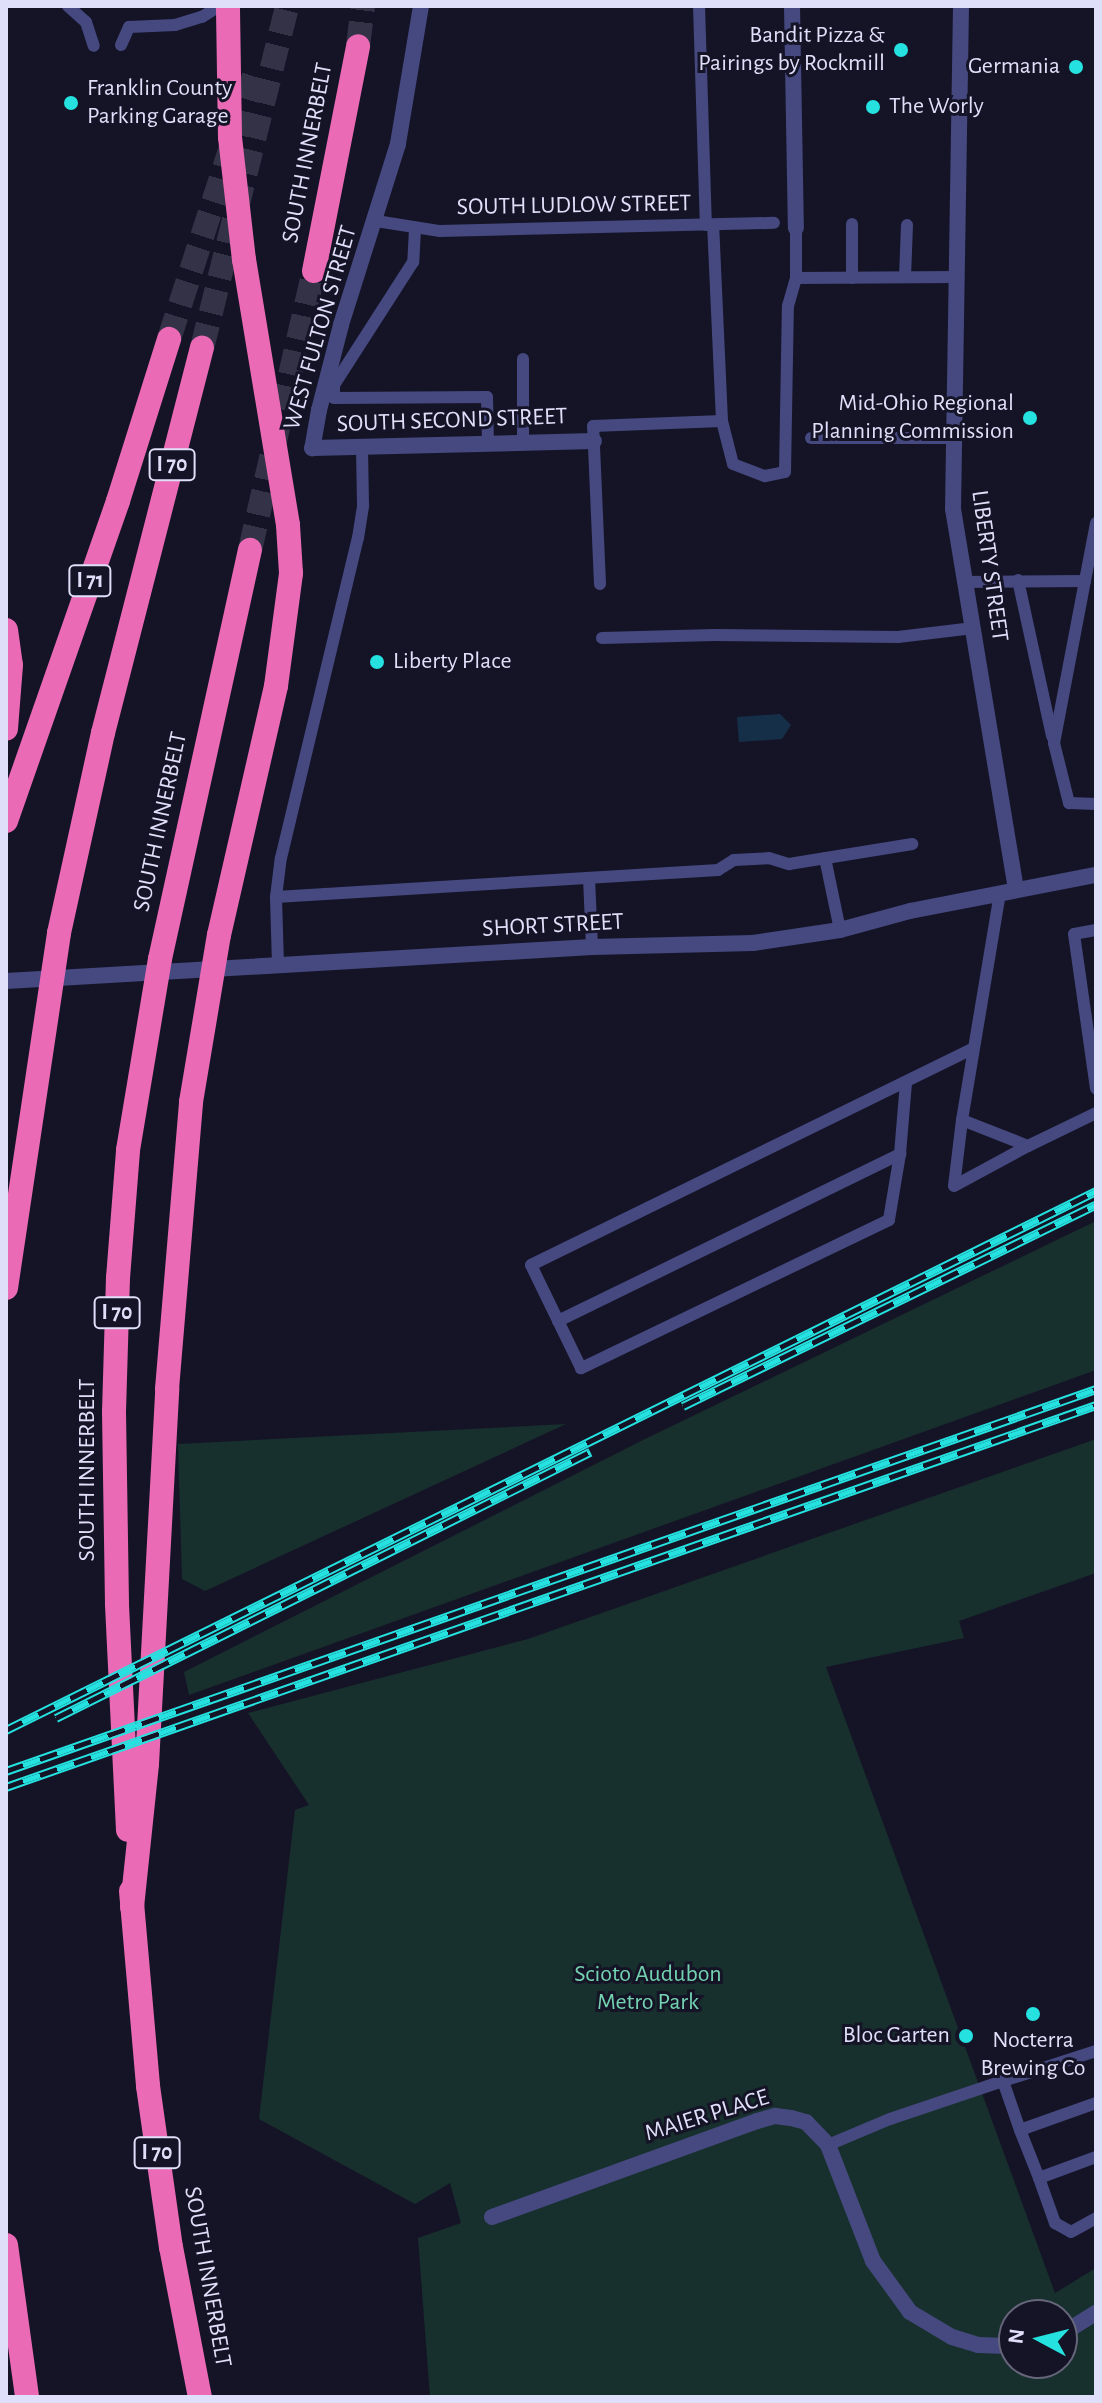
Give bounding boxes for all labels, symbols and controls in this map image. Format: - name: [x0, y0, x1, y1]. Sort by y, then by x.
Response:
- place label: Bandit Pizza & Pairings by Rockmill: [698, 22, 885, 78]
- marker: Bandit Pizza & Pairings by Rockmill: [892, 41, 910, 59]
- place label: Germania: [968, 53, 1060, 81]
- marker: Germania: [1067, 58, 1085, 76]
- street label: SOUTH INNERBELT: [276, 61, 340, 245]
- place label: Franklin County Parking Garage: [87, 75, 232, 131]
- place label: The Worly: [889, 93, 984, 121]
- marker: Franklin County Parking Garage: [62, 94, 80, 112]
- marker: The Worly: [864, 98, 882, 116]
- street label: SOUTH LUDLOW STREET: [456, 190, 692, 222]
- street label: WEST FULTON STREET: [278, 223, 364, 433]
- place label: Mid-Ohio Regional Planning Commission: [811, 390, 1014, 446]
- street label: SOUTH SECOND STREET: [336, 403, 568, 439]
- marker: Mid-Ohio Regional Planning Commission: [1021, 409, 1039, 427]
- road number: I 70: [148, 447, 196, 483]
- street label: LIBERTY STREET: [964, 488, 1014, 644]
- road number: I 71: [68, 563, 112, 599]
- place label: Liberty Place: [393, 648, 512, 676]
- marker: Liberty Place: [368, 653, 386, 671]
- street label: SOUTH INNERBELT: [128, 730, 194, 914]
- street label: SHORT STREET: [482, 908, 624, 944]
- road number: I 70: [93, 1295, 141, 1331]
- street label: SOUTH INNERBELT: [74, 1379, 102, 1561]
- park label: Scioto Audubon Metro Park: [574, 1961, 722, 2017]
- marker: Nocterra Brewing Co: [1024, 2005, 1042, 2023]
- place label: Bloc Garten: [843, 2022, 950, 2050]
- marker: Bloc Garten: [957, 2027, 975, 2045]
- place label: Nocterra Brewing Co: [980, 2027, 1086, 2083]
- street label: MAIER PLACE: [642, 2083, 772, 2149]
- road number: I 70: [133, 2135, 181, 2171]
- street label: SOUTH INNERBELT: [177, 2184, 237, 2370]
- north arrow: [998, 2299, 1078, 2379]
- text: N: [1004, 2327, 1028, 2345]

